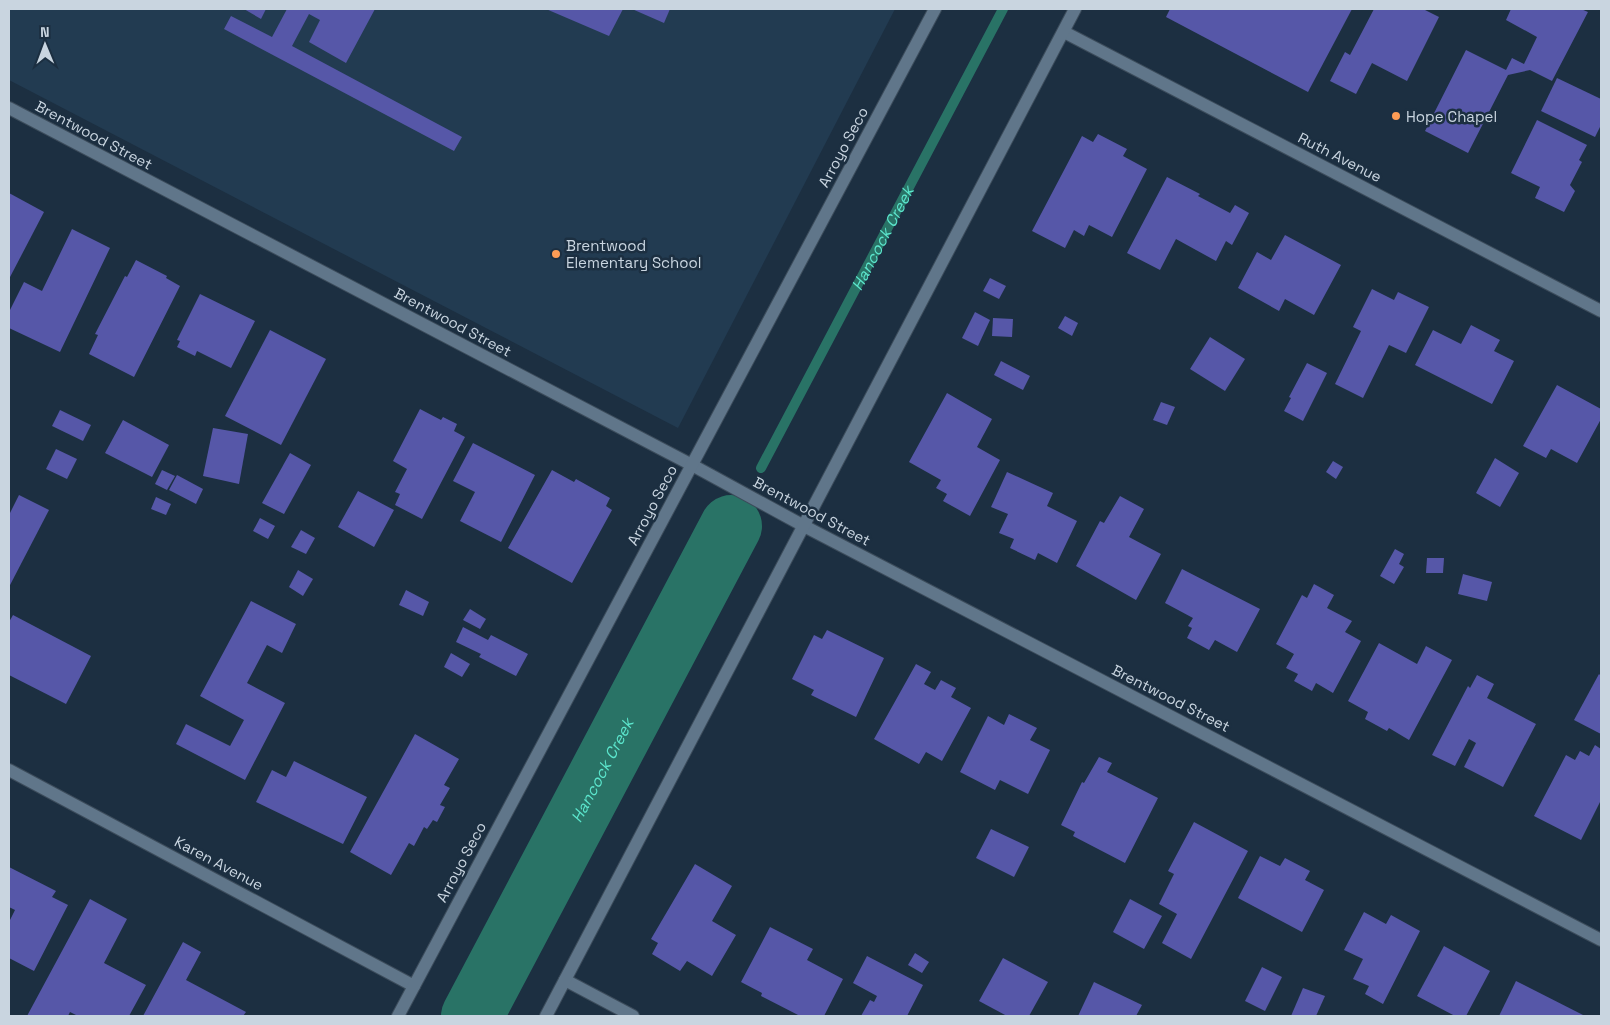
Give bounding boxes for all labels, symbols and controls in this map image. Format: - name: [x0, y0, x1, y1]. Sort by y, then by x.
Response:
- north arrow: [20, 20, 70, 70]
- text: N: [40, 23, 50, 41]
- street label: Brentwood Street: [32, 96, 156, 174]
- street label: Arroyo Seco: [814, 104, 872, 190]
- place label: Hope Chapel: [1406, 107, 1497, 126]
- marker: Hope Chapel: [1390, 110, 1402, 122]
- street label: Ruth Avenue: [1295, 128, 1385, 186]
- water label: Hancock Creek: [846, 180, 919, 294]
- place label: Brentwood Elementary School: [566, 236, 702, 272]
- marker: Brentwood Elementary School: [550, 248, 562, 260]
- street label: Brentwood Street: [391, 283, 515, 361]
- street label: Arroyo Seco: [623, 462, 681, 548]
- street label: Brentwood Street: [750, 472, 874, 550]
- street label: Brentwood Street: [1109, 660, 1233, 736]
- water label: Hancock Creek: [566, 712, 639, 826]
- street label: Arroyo Seco: [432, 819, 490, 905]
- street label: Karen Avenue: [171, 832, 267, 894]

